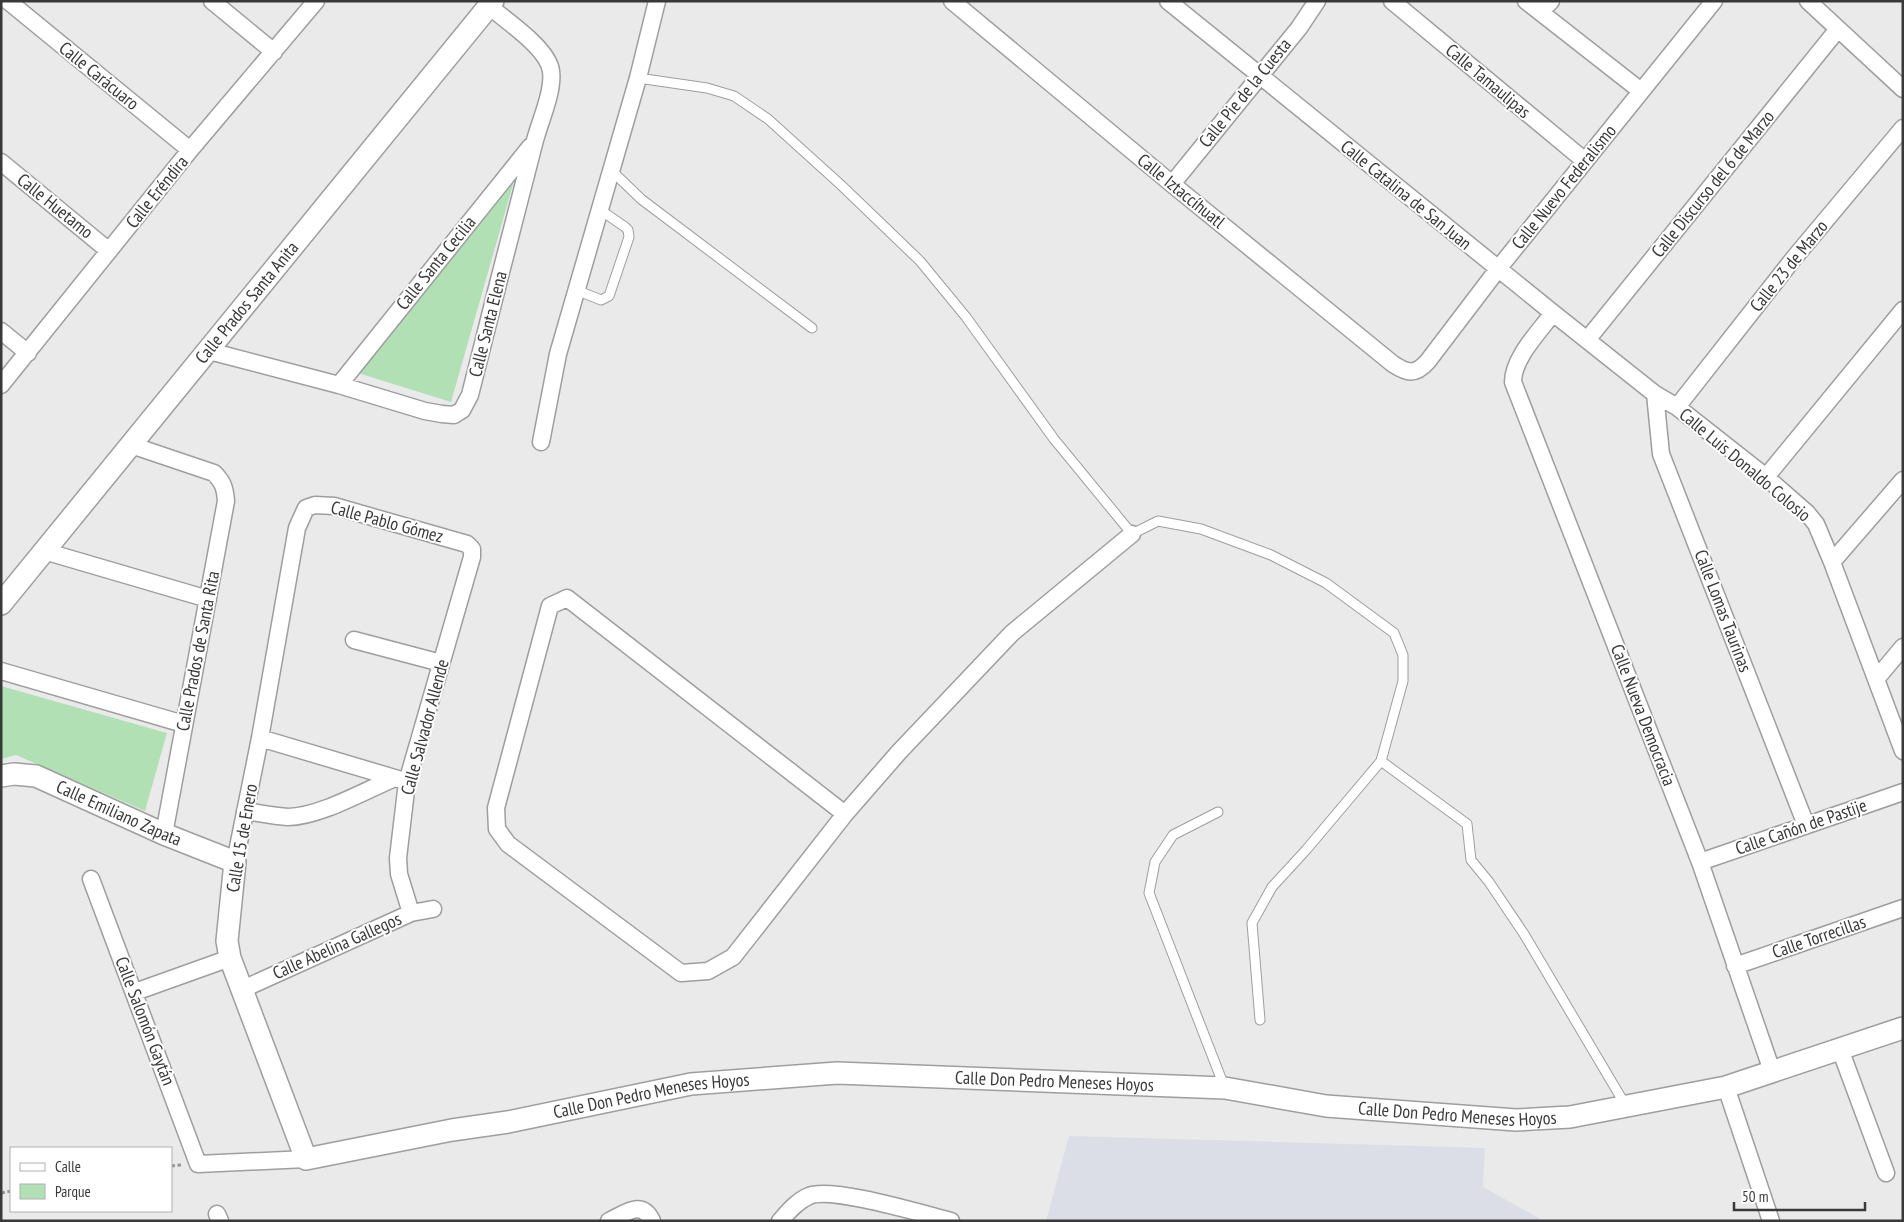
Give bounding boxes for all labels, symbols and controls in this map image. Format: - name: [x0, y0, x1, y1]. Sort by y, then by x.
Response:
- street label: Calle Pie de la Cuesta: [1194, 33, 1296, 152]
- street label: Calle Carácuaro: [55, 36, 144, 115]
- street label: Calle Tamaulipas: [1441, 38, 1536, 123]
- street label: Calle Discurso del 6 de Marzo: [1646, 105, 1779, 262]
- street label: Calle Nuevo Federalismo: [1506, 119, 1621, 254]
- street label: Calle Catalina de San Juan: [1336, 135, 1477, 255]
- street label: Calle Iztaccíhuatl: [1133, 148, 1230, 233]
- street label: Calle Eréndira: [120, 151, 193, 233]
- street label: Calle Huetamo: [13, 168, 98, 243]
- street label: Calle Santa Cecilia: [391, 211, 481, 314]
- street label: Calle 23 de Marzo: [1745, 215, 1833, 316]
- street label: Calle Prados Santa Anita: [190, 237, 303, 368]
- street label: Calle Santa Elena: [463, 269, 512, 379]
- street label: Calle Luis Donaldo Colosio: [1675, 403, 1816, 527]
- street label: Calle Pablo Gómez: [328, 495, 446, 548]
- street label: Calle Lomas Taurinas: [1690, 546, 1757, 675]
- street label: Calle Prados de Santa Rita: [171, 569, 224, 733]
- street label: Calle Nueva Democracia: [1606, 641, 1681, 789]
- street label: Calle Salvador Allende: [395, 657, 454, 797]
- street label: Calle Emiliano Zapata: [53, 775, 185, 851]
- street label: Calle 15 de Enero: [221, 782, 262, 894]
- street label: Calle Cañón de Pastije: [1732, 793, 1870, 860]
- street label: Calle Abelina Gallegos: [269, 907, 405, 984]
- street label: Calle Torrecillas: [1769, 910, 1869, 963]
- street label: Calle Salomón Gaytán: [110, 953, 181, 1088]
- street label: Calle Don Pedro Meneses Hoyos: [955, 1066, 1154, 1096]
- street label: Calle Don Pedro Meneses Hoyos: [551, 1068, 750, 1123]
- street label: Calle Don Pedro Meneses Hoyos: [1357, 1096, 1557, 1131]
- legend: [10, 1147, 172, 1212]
- text: Calle: [55, 1157, 81, 1176]
- scale bar: [1734, 1180, 1865, 1212]
- text: Parque: [55, 1182, 91, 1201]
- text: 50 m: [1742, 1187, 1768, 1206]

